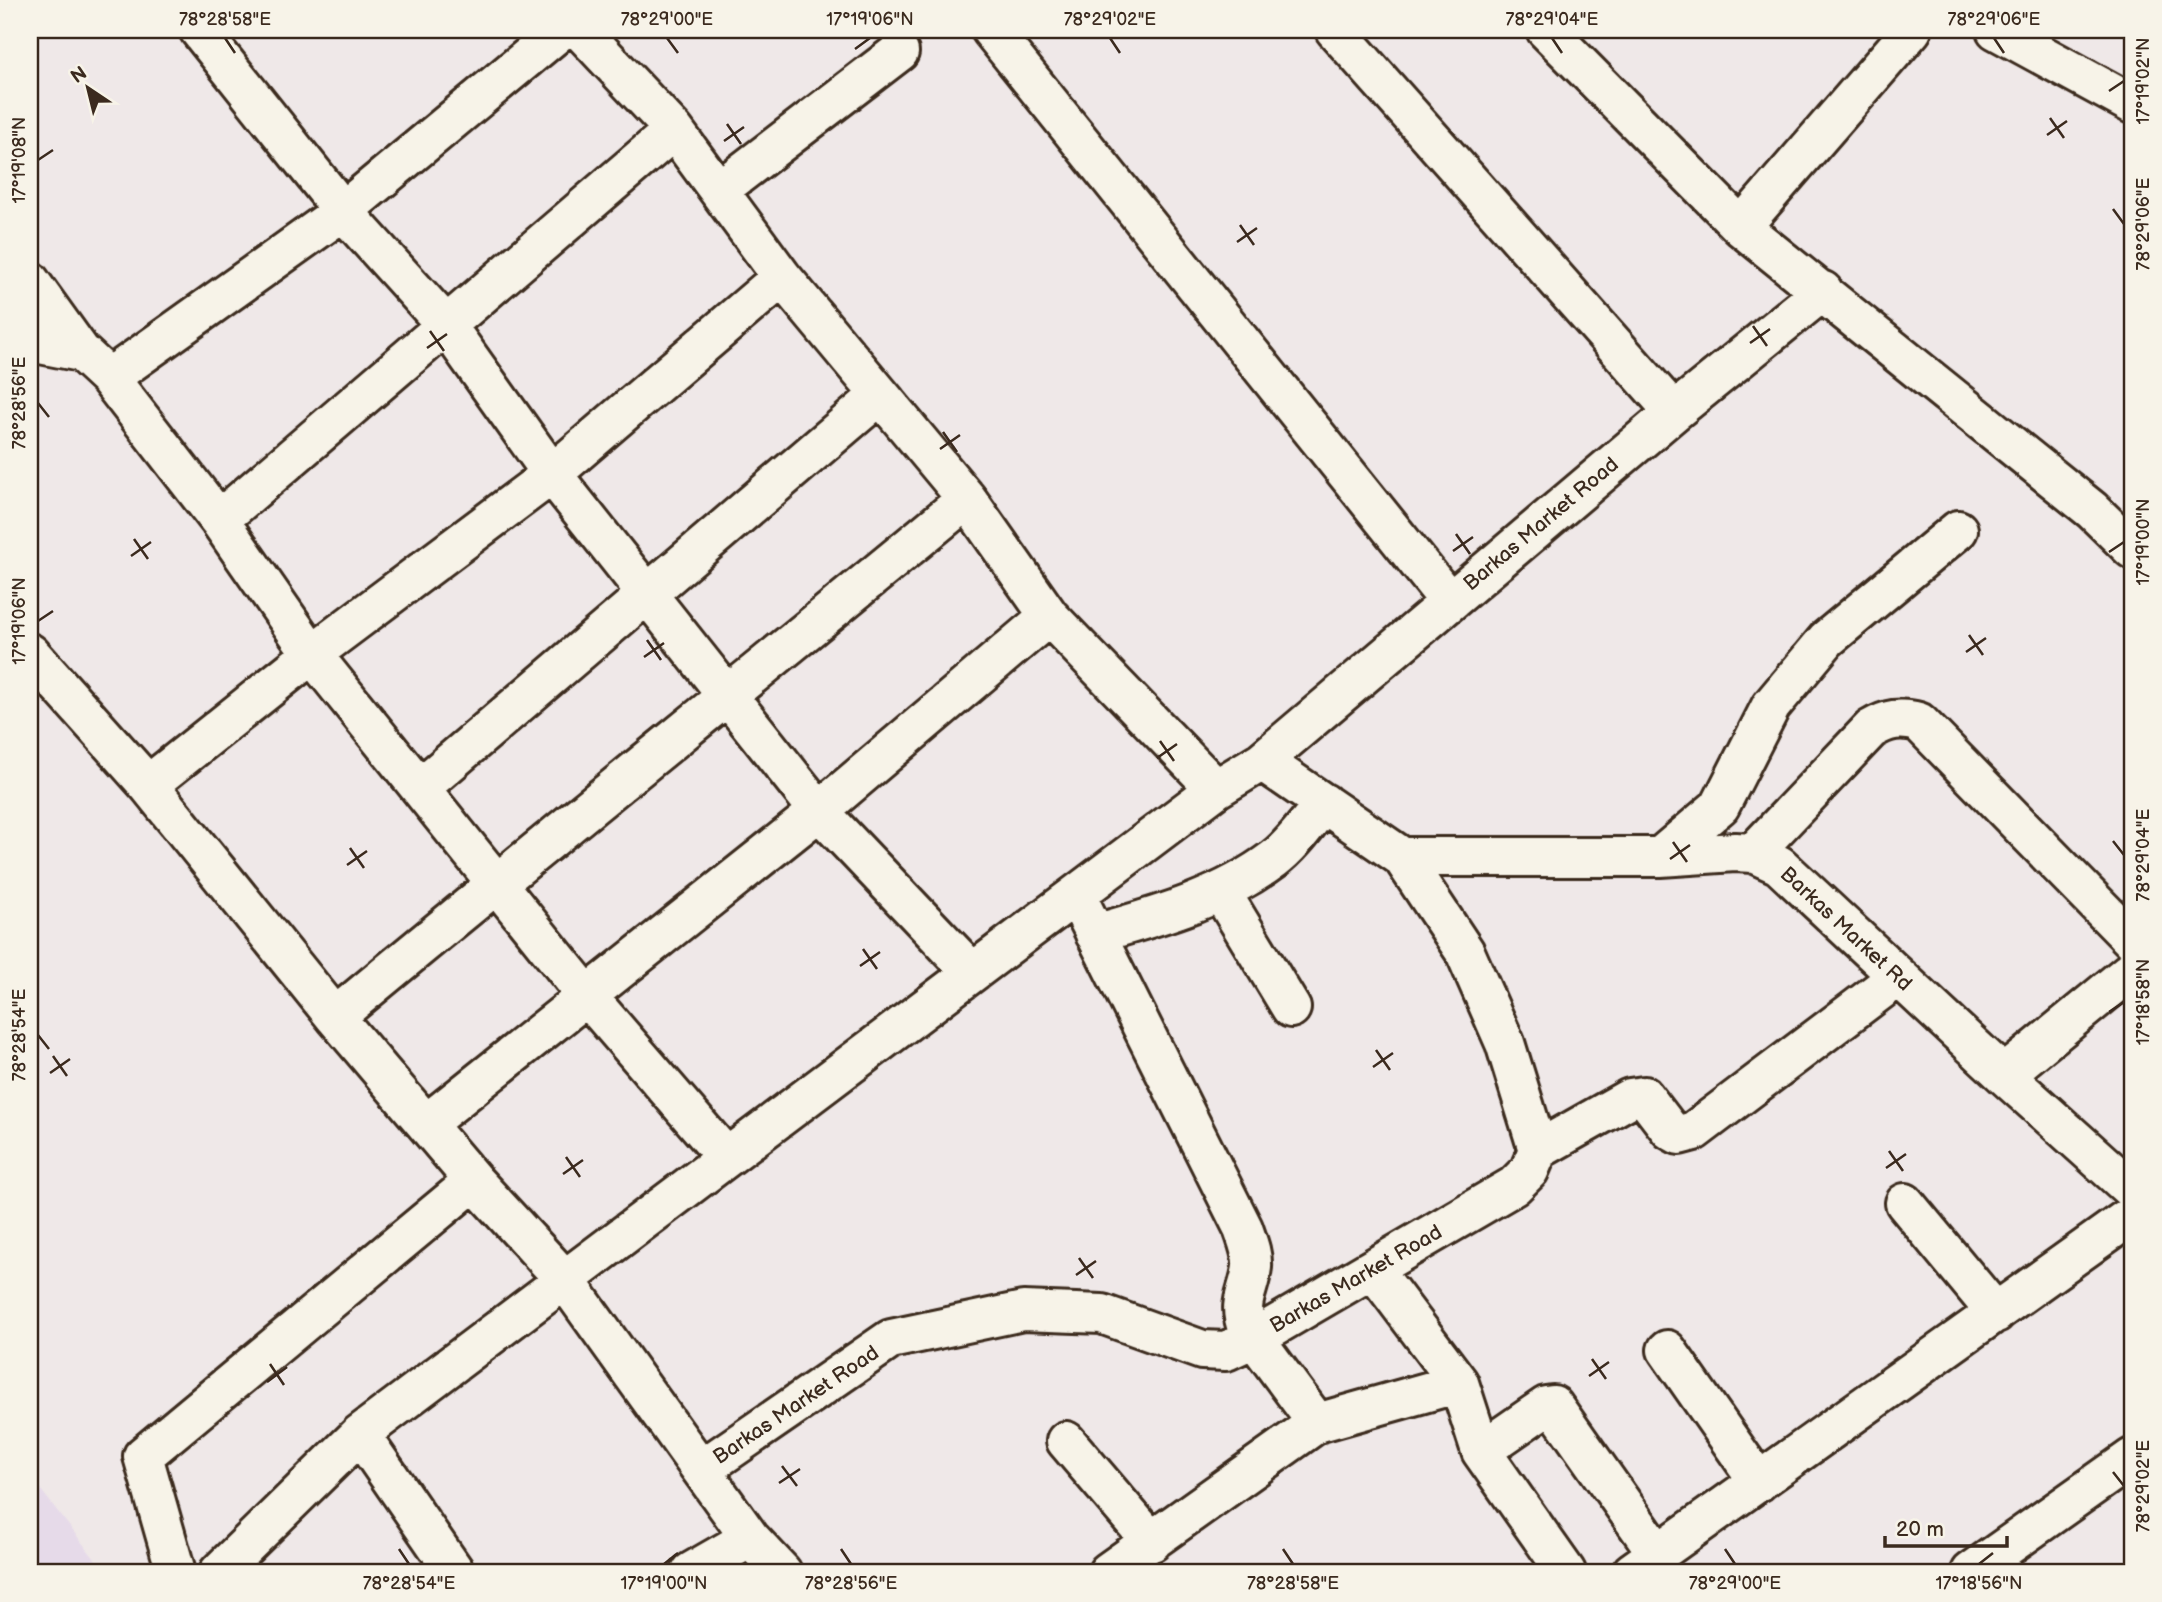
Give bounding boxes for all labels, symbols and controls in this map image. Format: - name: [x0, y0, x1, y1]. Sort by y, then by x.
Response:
- text: 78°28'58"E: [179, 9, 271, 30]
- text: 78°29'00"E: [621, 9, 713, 30]
- text: 17°19'06"N: [826, 9, 914, 30]
- text: 78°29'02"E: [1064, 9, 1156, 30]
- text: 78°29'04"E: [1506, 9, 1599, 30]
- text: 78°29'06"E: [1948, 9, 2041, 30]
- text: 17°19'02"N: [2133, 38, 2154, 124]
- north arrow: [52, 52, 122, 122]
- text: N: [67, 62, 92, 89]
- text: 17°19'08"N: [9, 117, 30, 203]
- text: 78°29'06"E: [2133, 177, 2154, 270]
- text: 78°28'56"E: [9, 357, 30, 449]
- street label: Barkas Market Road: [1458, 452, 1624, 596]
- text: 17°19'00"N: [2133, 499, 2154, 585]
- text: 17°19'06"N: [9, 577, 30, 665]
- text: 78°29'04"E: [2133, 808, 2154, 901]
- street label: Barkas Market Rd: [1775, 862, 1917, 996]
- text: 17°18'58"N: [2133, 959, 2154, 1045]
- text: 78°28'54"E: [9, 989, 30, 1081]
- street label: Barkas Market Road: [1265, 1220, 1447, 1338]
- street label: Barkas Market Road: [708, 1340, 884, 1470]
- text: 78°29'02"E: [2133, 1440, 2154, 1532]
- scale bar: [1885, 1504, 2008, 1548]
- text: 20 m: [1896, 1517, 1944, 1542]
- text: 78°28'54"E: [363, 1573, 455, 1594]
- text: 17°19'00"N: [621, 1573, 707, 1594]
- text: 78°28'56"E: [805, 1573, 897, 1594]
- text: 78°28'58"E: [1247, 1573, 1339, 1594]
- text: 78°29'00"E: [1689, 1573, 1781, 1594]
- text: 17°18'56"N: [1935, 1573, 2023, 1594]

